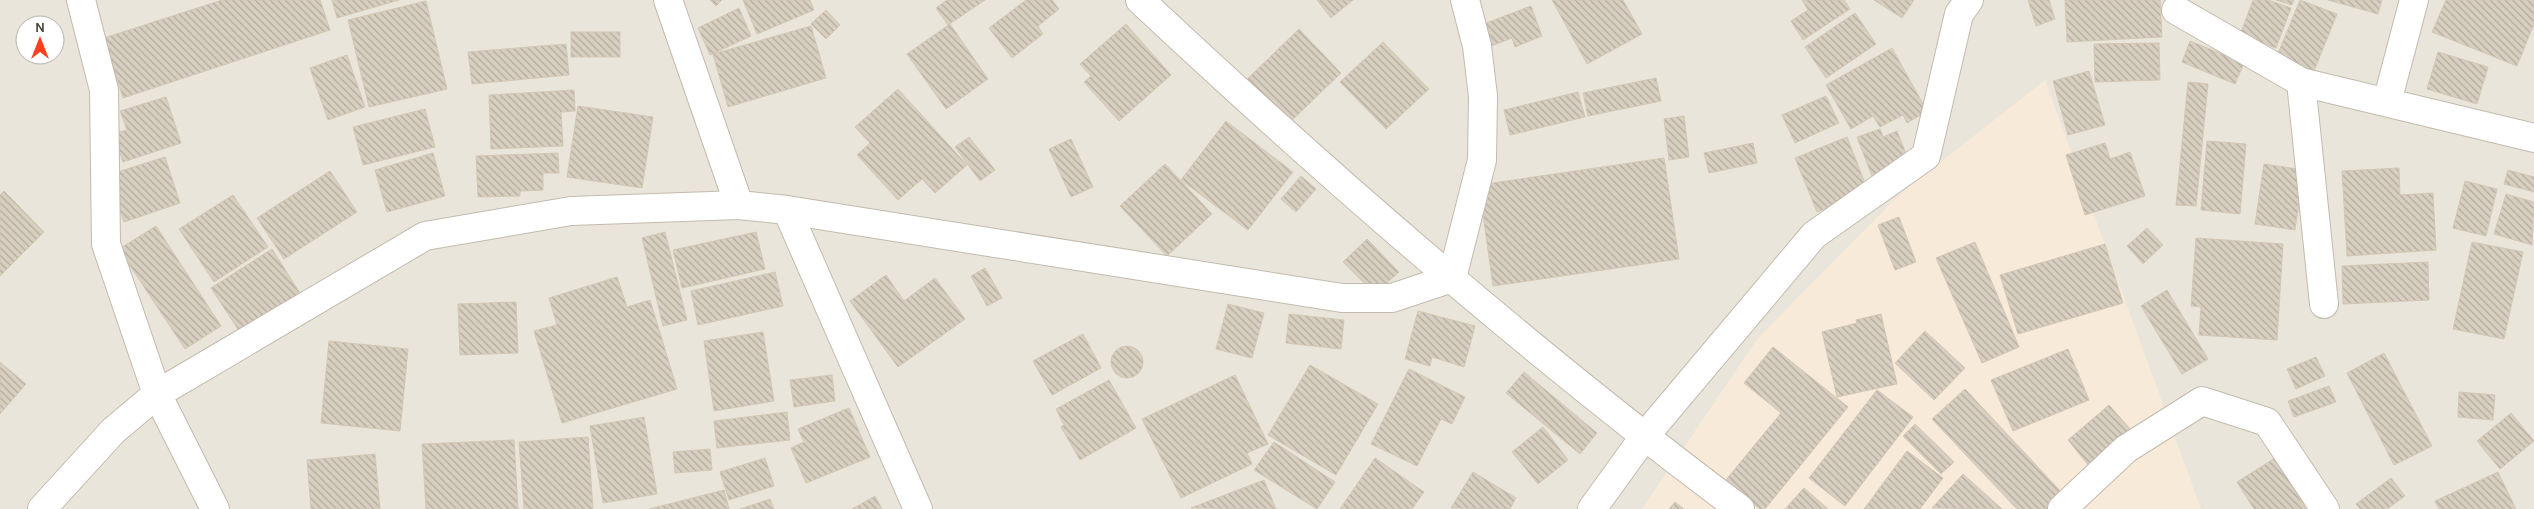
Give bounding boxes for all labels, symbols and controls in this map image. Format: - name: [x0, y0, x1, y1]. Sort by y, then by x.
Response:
- north arrow: [15, 15, 65, 65]
- text: N: [35, 19, 45, 36]

